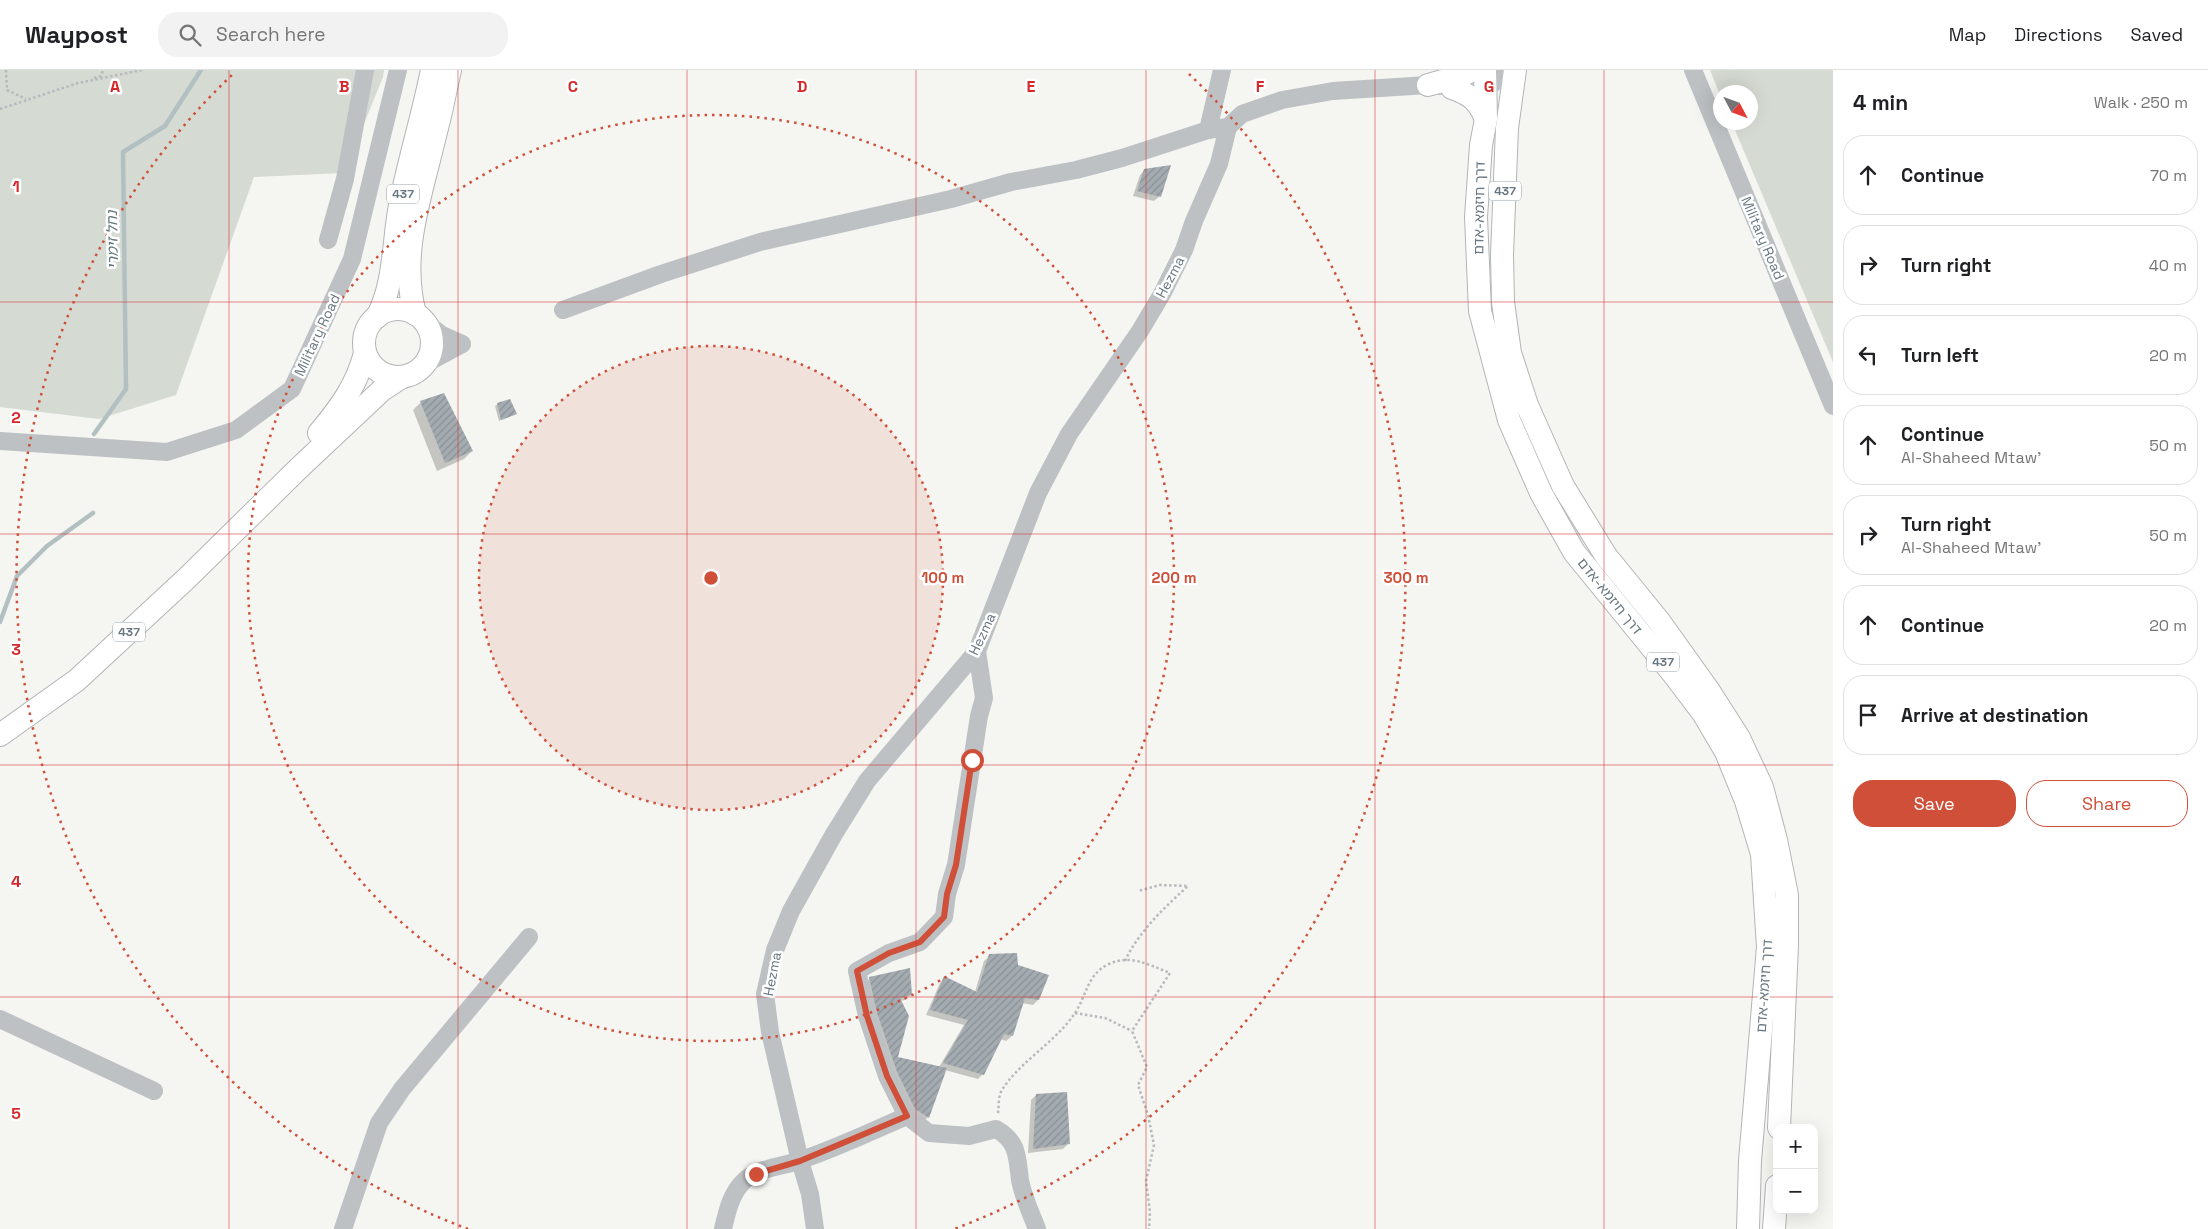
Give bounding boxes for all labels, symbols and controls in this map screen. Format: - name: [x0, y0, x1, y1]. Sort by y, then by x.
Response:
- search box: [158, 12, 508, 57]
- text: Waypost: [25, 19, 128, 50]
- icon: search: [176, 21, 204, 49]
- text: Search here: [216, 22, 326, 47]
- text: Map: [1949, 23, 1986, 46]
- text: Directions: [2014, 23, 2103, 46]
- text: Saved: [2131, 23, 2183, 46]
- text: A: [110, 76, 120, 97]
- text: B: [339, 76, 349, 97]
- text: C: [568, 76, 578, 97]
- text: D: [797, 76, 807, 97]
- text: E: [1027, 76, 1036, 97]
- text: F: [1256, 76, 1265, 97]
- text: G: [1484, 76, 1494, 97]
- north arrow: [1713, 85, 1758, 130]
- text: 4 min: [1853, 89, 1908, 116]
- text: Walk · 250 m: [2094, 92, 2188, 113]
- street label: דרך חיזמא-אדם: [1469, 161, 1489, 255]
- icon: ahead: [1854, 161, 1882, 189]
- text: Continue: [1901, 163, 1984, 188]
- text: 70 m: [2150, 165, 2187, 186]
- text: 1: [12, 176, 20, 197]
- road number: 437: [1489, 182, 1521, 200]
- road number: 437: [387, 185, 419, 204]
- street label: Military Road: [1737, 194, 1789, 282]
- water label: נחל זימרי: [102, 209, 122, 270]
- icon: right: [1854, 251, 1882, 279]
- street label: Hezma: [1152, 253, 1188, 301]
- text: Turn right: [1901, 253, 1991, 278]
- text: 40 m: [2149, 255, 2187, 276]
- street label: Military Road: [290, 291, 344, 379]
- icon: left: [1854, 341, 1882, 369]
- text: Turn left: [1901, 343, 1979, 368]
- text: 20 m: [2149, 345, 2187, 366]
- text: 2: [11, 407, 21, 428]
- text: Continue: [1901, 422, 1984, 447]
- icon: ahead: [1854, 431, 1882, 459]
- text: 50 m: [2149, 435, 2187, 456]
- text: Al-Shaheed Mtaw': [1901, 447, 2041, 468]
- text: Turn right: [1901, 512, 1991, 537]
- icon: right: [1854, 521, 1882, 549]
- text: 50 m: [2149, 525, 2187, 546]
- text: Al-Shaheed Mtaw': [1901, 537, 2041, 558]
- street label: דרך חיזמא-אדם: [1574, 554, 1647, 638]
- text: 100 m: [922, 568, 964, 587]
- text: 200 m: [1152, 568, 1196, 587]
- text: 300 m: [1383, 568, 1429, 587]
- centre of rings: [702, 569, 720, 587]
- street label: Hezma: [964, 610, 1000, 658]
- icon: ahead: [1854, 611, 1882, 639]
- text: Continue: [1901, 613, 1984, 638]
- text: 20 m: [2149, 615, 2187, 636]
- road number: 437: [113, 622, 145, 642]
- text: 3: [11, 639, 21, 660]
- road number: 437: [1647, 652, 1679, 672]
- icon: arrive: [1854, 701, 1882, 729]
- text: Arrive at destination: [1901, 703, 2089, 728]
- route start: [961, 749, 984, 772]
- button: Save: [1853, 780, 2016, 827]
- button: Share: [2026, 780, 2188, 827]
- text: 4: [11, 871, 21, 892]
- street label: דרך חיזמא-אדם: [1752, 938, 1776, 1033]
- street label: Hezma: [759, 950, 785, 998]
- text: 5: [11, 1103, 21, 1124]
- map controls: [1773, 1124, 1818, 1214]
- button: +: [1773, 1124, 1818, 1169]
- route end: [745, 1163, 768, 1186]
- button: −: [1773, 1169, 1818, 1214]

